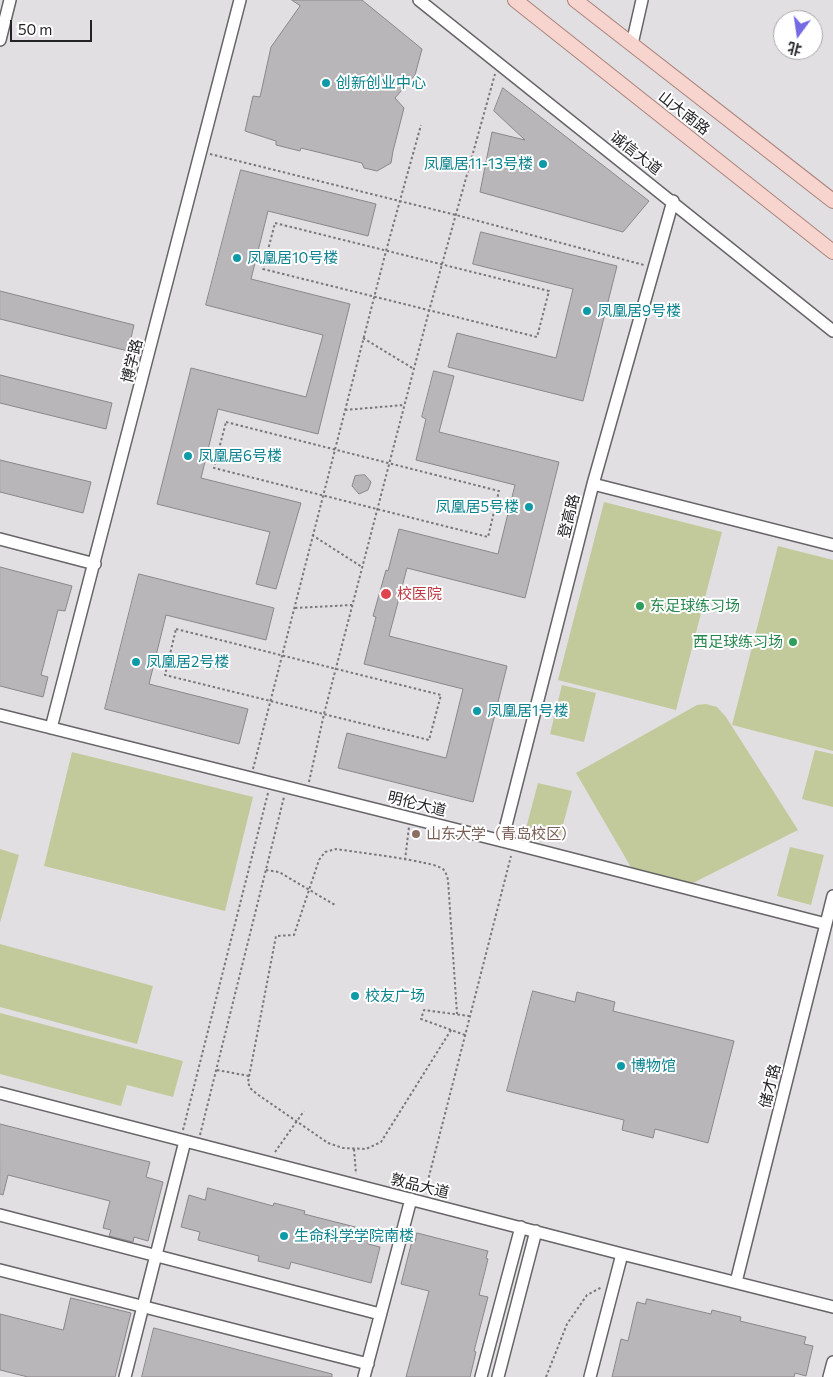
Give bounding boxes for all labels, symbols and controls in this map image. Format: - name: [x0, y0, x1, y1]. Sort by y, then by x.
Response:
- scale bar: [12, 10, 95, 42]
- north arrow: [773, 10, 823, 60]
- text: 50 m: [18, 20, 52, 38]
- text: 北: [786, 39, 803, 59]
- place label: 创新创业中心: [336, 74, 426, 92]
- marker: 创新创业中心: [320, 77, 332, 89]
- street label: 山大南路: [655, 87, 713, 139]
- street label: 诚信大道: [607, 127, 665, 179]
- place label: 凤凰居11-13号楼: [424, 155, 533, 173]
- marker: 凤凰居11-13号楼: [537, 158, 549, 170]
- place label: 凤凰居10号楼: [247, 249, 338, 267]
- marker: 凤凰居10号楼: [231, 252, 243, 264]
- place label: 凤凰居9号楼: [597, 302, 681, 320]
- marker: 凤凰居9号楼: [581, 305, 593, 317]
- street label: 博学路: [118, 337, 146, 385]
- place label: 凤凰居6号楼: [198, 447, 282, 465]
- marker: 凤凰居6号楼: [182, 450, 194, 462]
- street label: 登高路: [555, 492, 583, 540]
- place label: 凤凰居5号楼: [435, 498, 519, 516]
- marker: 凤凰居5号楼: [523, 501, 535, 513]
- place label: 校医院: [397, 585, 442, 603]
- marker: 校医院: [379, 587, 393, 601]
- place label: 东足球练习场: [650, 597, 740, 615]
- marker: 东足球练习场: [634, 600, 646, 612]
- place label: 西足球练习场: [693, 633, 783, 651]
- marker: 西足球练习场: [787, 636, 799, 648]
- place label: 凤凰居2号楼: [146, 653, 229, 671]
- marker: 凤凰居2号楼: [130, 656, 142, 668]
- place label: 凤凰居1号楼: [487, 702, 568, 720]
- marker: 凤凰居1号楼: [471, 705, 483, 717]
- street label: 明伦大道: [386, 788, 448, 820]
- place label: 山东大学（青岛校区）: [426, 825, 576, 843]
- marker: 山东大学（青岛校区）: [410, 828, 422, 840]
- place label: 校友广场: [365, 987, 425, 1005]
- marker: 校友广场: [349, 990, 361, 1002]
- place label: 博物馆: [631, 1057, 676, 1075]
- marker: 博物馆: [615, 1060, 627, 1072]
- street label: 储才路: [756, 1062, 784, 1110]
- street label: 敦品大道: [389, 1170, 451, 1202]
- place label: 生命科学学院南楼: [294, 1227, 414, 1245]
- marker: 生命科学学院南楼: [278, 1230, 290, 1242]

